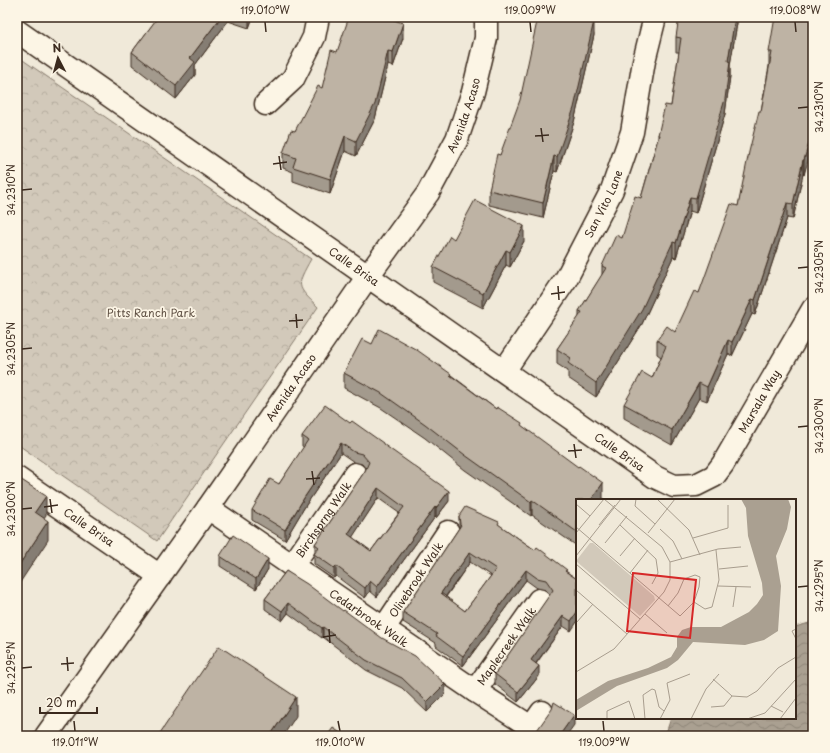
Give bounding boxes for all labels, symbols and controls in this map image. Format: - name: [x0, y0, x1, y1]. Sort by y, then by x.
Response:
- text: 119.010°W: [240, 2, 291, 17]
- text: 119.009°W: [504, 2, 556, 17]
- text: 119.008°W: [769, 2, 822, 17]
- north arrow: [38, 38, 78, 78]
- text: N: [52, 39, 62, 56]
- street label: Avenida Acaso: [442, 76, 484, 156]
- text: 34.2310°N: [811, 81, 826, 133]
- text: 34.2310°N: [3, 164, 18, 216]
- street label: San Vito Lane: [580, 167, 626, 241]
- text: 34.2305°N: [811, 240, 826, 294]
- street label: Calle Brisa: [325, 242, 383, 290]
- park label: Pitts Ranch Park: [107, 304, 196, 321]
- text: 34.2305°N: [3, 322, 18, 376]
- street label: Avenida Acaso: [261, 350, 320, 424]
- street label: Marsala Way: [734, 366, 784, 436]
- text: 34.2300°N: [811, 398, 826, 454]
- street label: Calle Brisa: [591, 428, 648, 475]
- street label: Birchsprng Walk: [291, 478, 356, 561]
- text: 34.2300°N: [3, 481, 18, 537]
- inset map: [576, 499, 796, 719]
- street label: Calle Brisa: [60, 503, 118, 550]
- street label: Olivebrook Walk: [384, 538, 447, 621]
- text: 34.2295°N: [811, 559, 826, 613]
- street label: Cedarbrook Walk: [326, 585, 412, 651]
- street label: Maplecreek Walk: [473, 603, 540, 689]
- text: 34.2295°N: [3, 641, 18, 695]
- scale bar: [40, 689, 97, 715]
- text: 20 m: [46, 693, 77, 711]
- text: 119.011°W: [52, 734, 99, 749]
- text: 119.010°W: [315, 734, 366, 749]
- text: 119.009°W: [578, 734, 630, 749]

